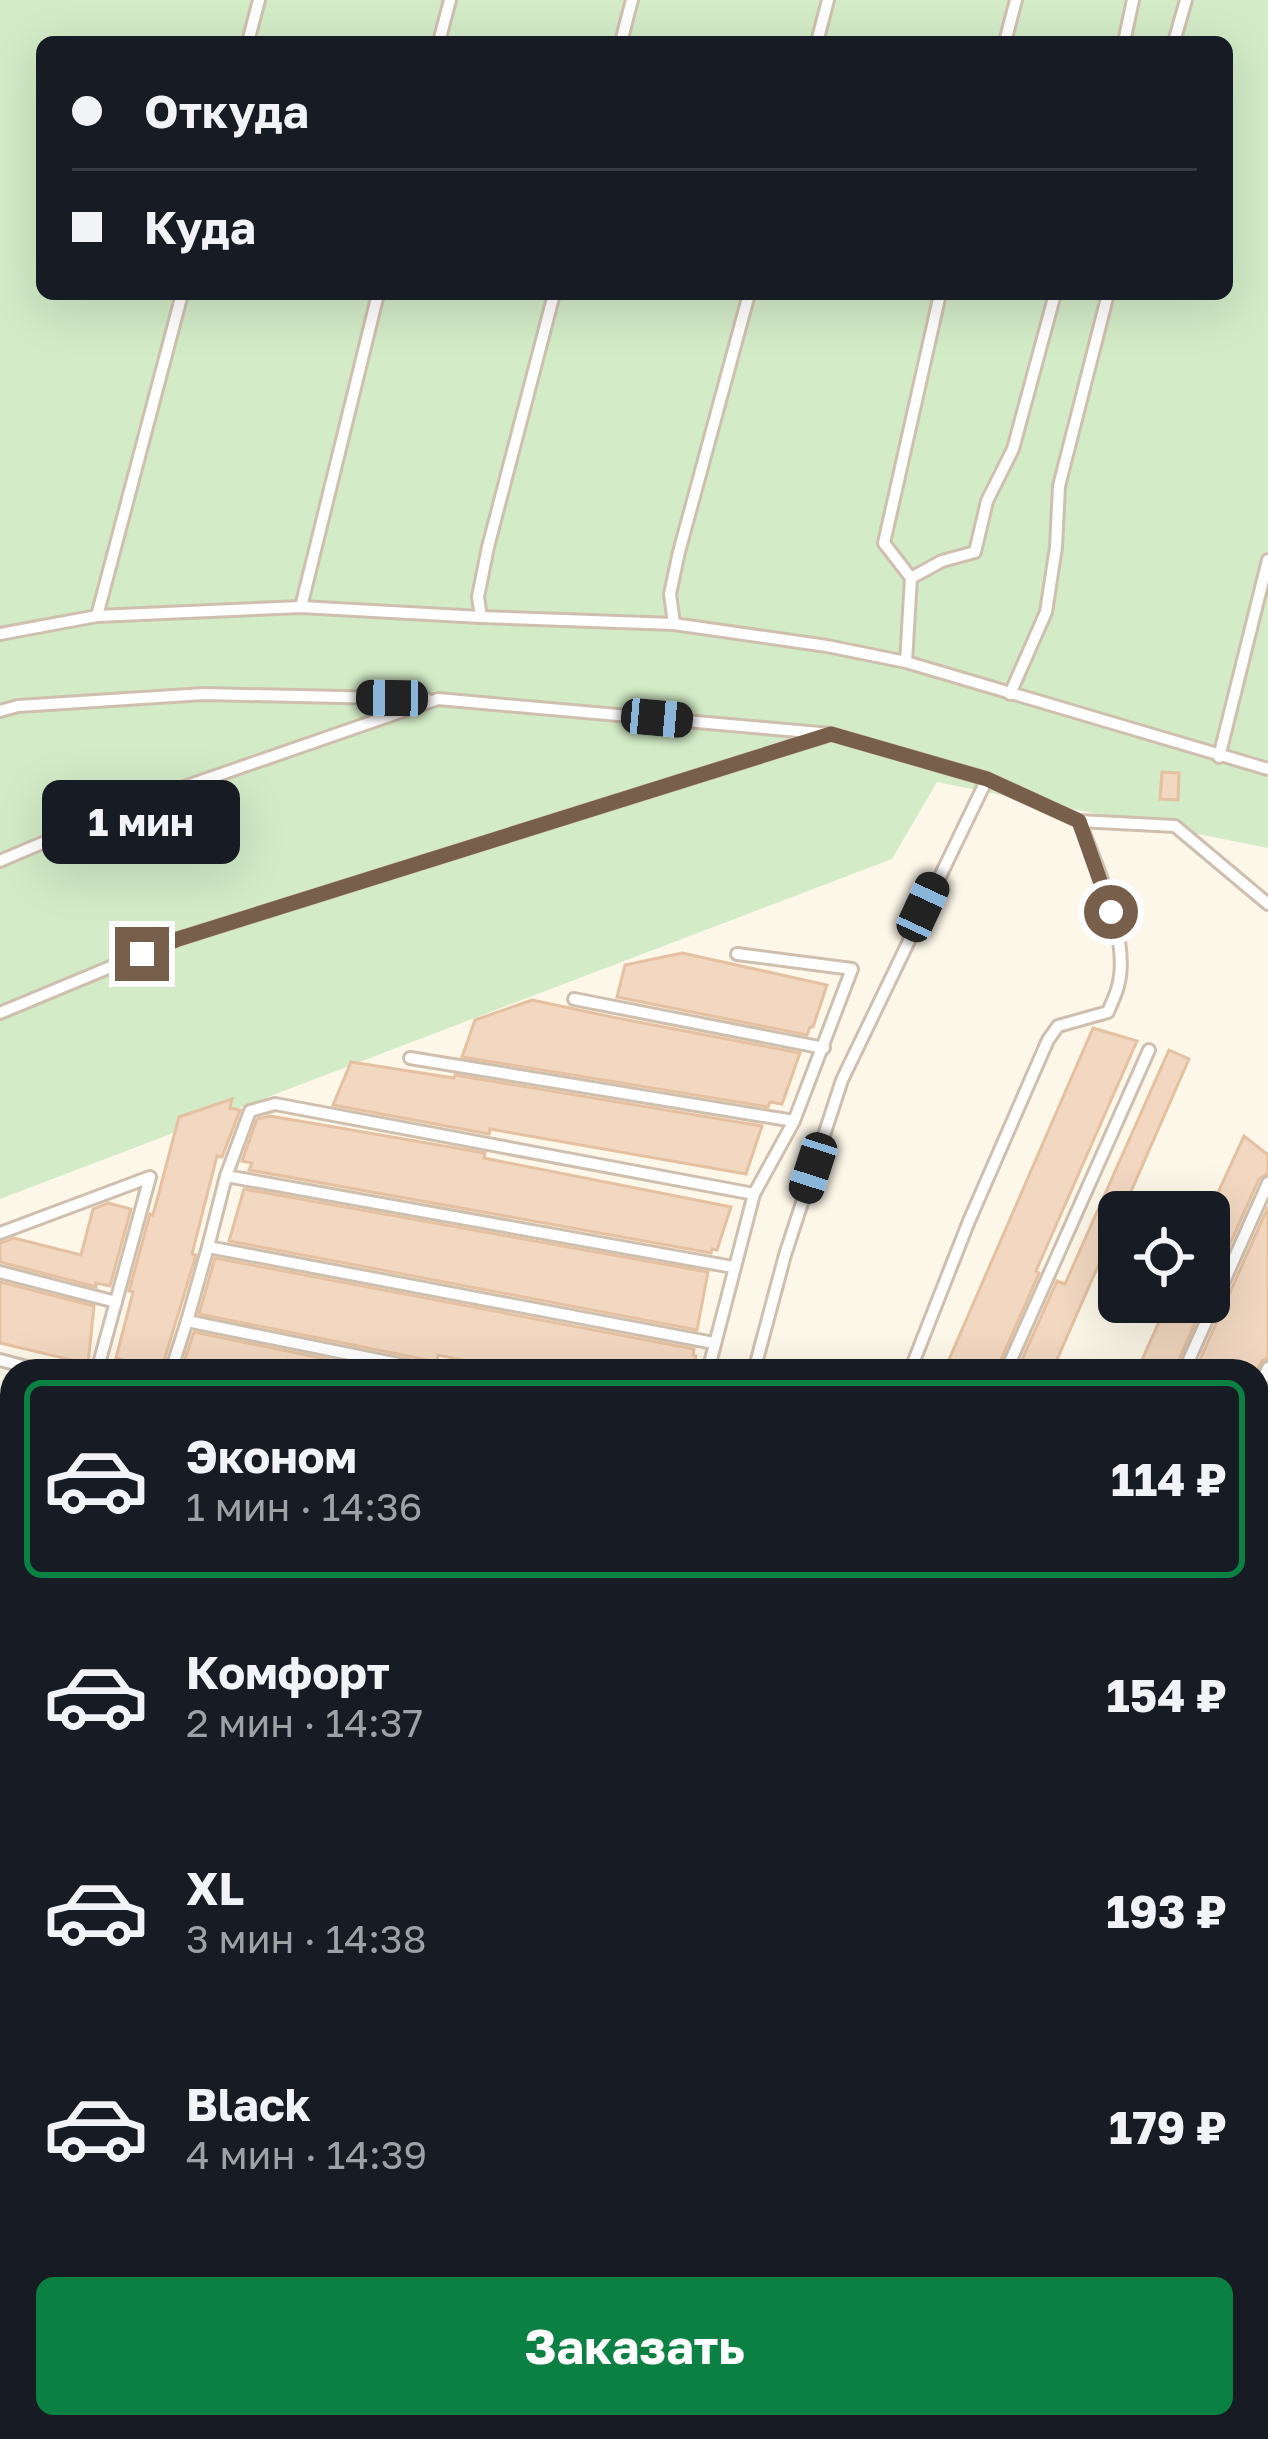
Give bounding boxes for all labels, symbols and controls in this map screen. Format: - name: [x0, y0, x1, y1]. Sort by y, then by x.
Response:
- text: Откуда: [144, 84, 309, 138]
- text: Куда: [144, 200, 256, 254]
- car: [356, 679, 428, 717]
- car: [620, 697, 694, 739]
- callout: 1 мин: [43, 780, 241, 864]
- text: 1 мин: [88, 798, 194, 845]
- car: [891, 867, 955, 947]
- route start: [1084, 885, 1138, 939]
- route end: [115, 927, 169, 981]
- car: [785, 1128, 841, 1208]
- map controls: [1098, 1191, 1230, 1323]
- button: locate: [1098, 1191, 1230, 1323]
- icon: car: [42, 1425, 150, 1533]
- text: Эконом: [186, 1429, 357, 1483]
- text: 114 ₽: [1111, 1452, 1227, 1506]
- text: 1 мин · 14:36: [186, 1483, 422, 1530]
- icon: car: [42, 1641, 150, 1749]
- text: Комфорт: [186, 1645, 390, 1699]
- text: 154 ₽: [1107, 1668, 1227, 1722]
- text: 2 мин · 14:37: [186, 1699, 423, 1746]
- icon: car: [42, 1857, 150, 1965]
- text: XL: [186, 1861, 244, 1915]
- text: 193 ₽: [1106, 1884, 1227, 1938]
- text: 3 мин · 14:38: [186, 1915, 426, 1962]
- icon: car: [42, 2073, 150, 2181]
- text: Black: [186, 2077, 311, 2131]
- text: 179 ₽: [1109, 2100, 1227, 2154]
- text: 4 мин · 14:39: [186, 2131, 427, 2178]
- button: Заказать: [36, 2277, 1233, 2415]

